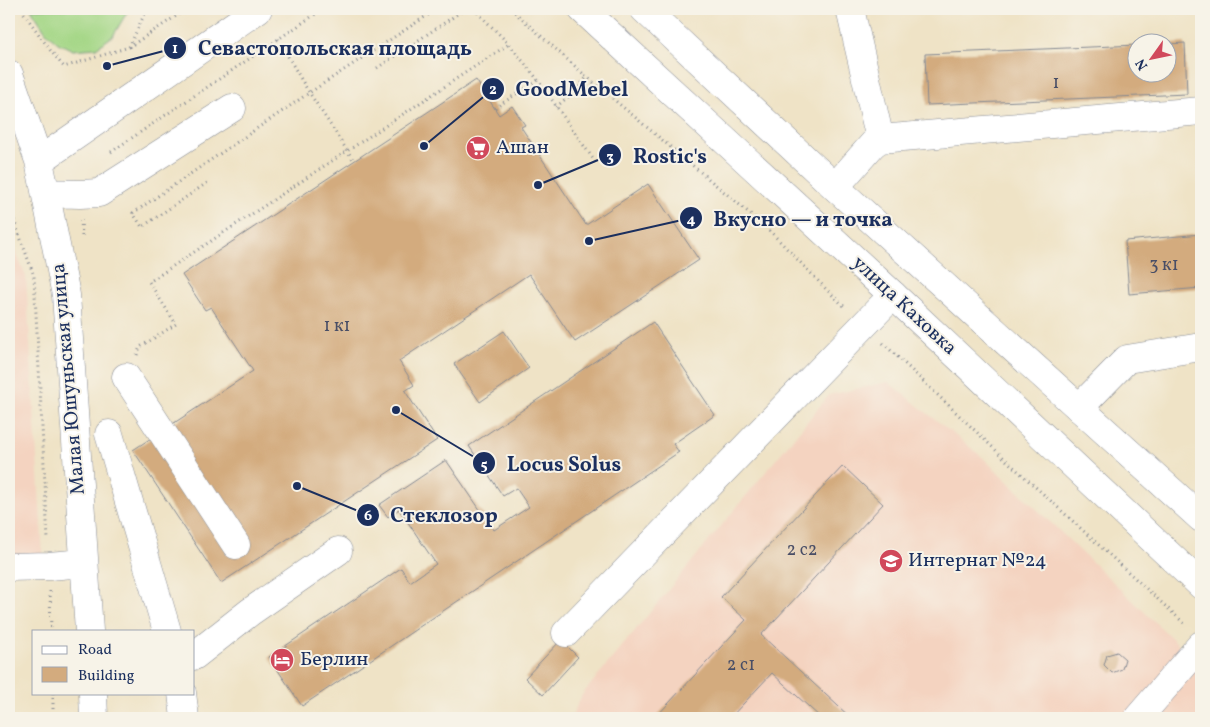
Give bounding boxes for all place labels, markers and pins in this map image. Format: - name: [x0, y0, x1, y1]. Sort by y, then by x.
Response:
- callout: Севастопольская площадь: [163, 30, 482, 66]
- callout: GoodMebel: [481, 71, 639, 107]
- place label: Ашан: [496, 134, 549, 162]
- supermarket icon: Ашан: [465, 135, 491, 161]
- callout: Rostic's: [598, 137, 717, 173]
- callout: Вкусно — и точка: [678, 200, 904, 236]
- callout: Locus Solus: [472, 445, 631, 481]
- callout: Стеклозор: [356, 497, 508, 533]
- place label: Интернат №24: [908, 547, 1047, 575]
- school or university icon: Интернат №24: [878, 548, 904, 574]
- place label: Берлин: [300, 646, 369, 674]
- hotel icon: Берлин: [269, 647, 295, 673]

